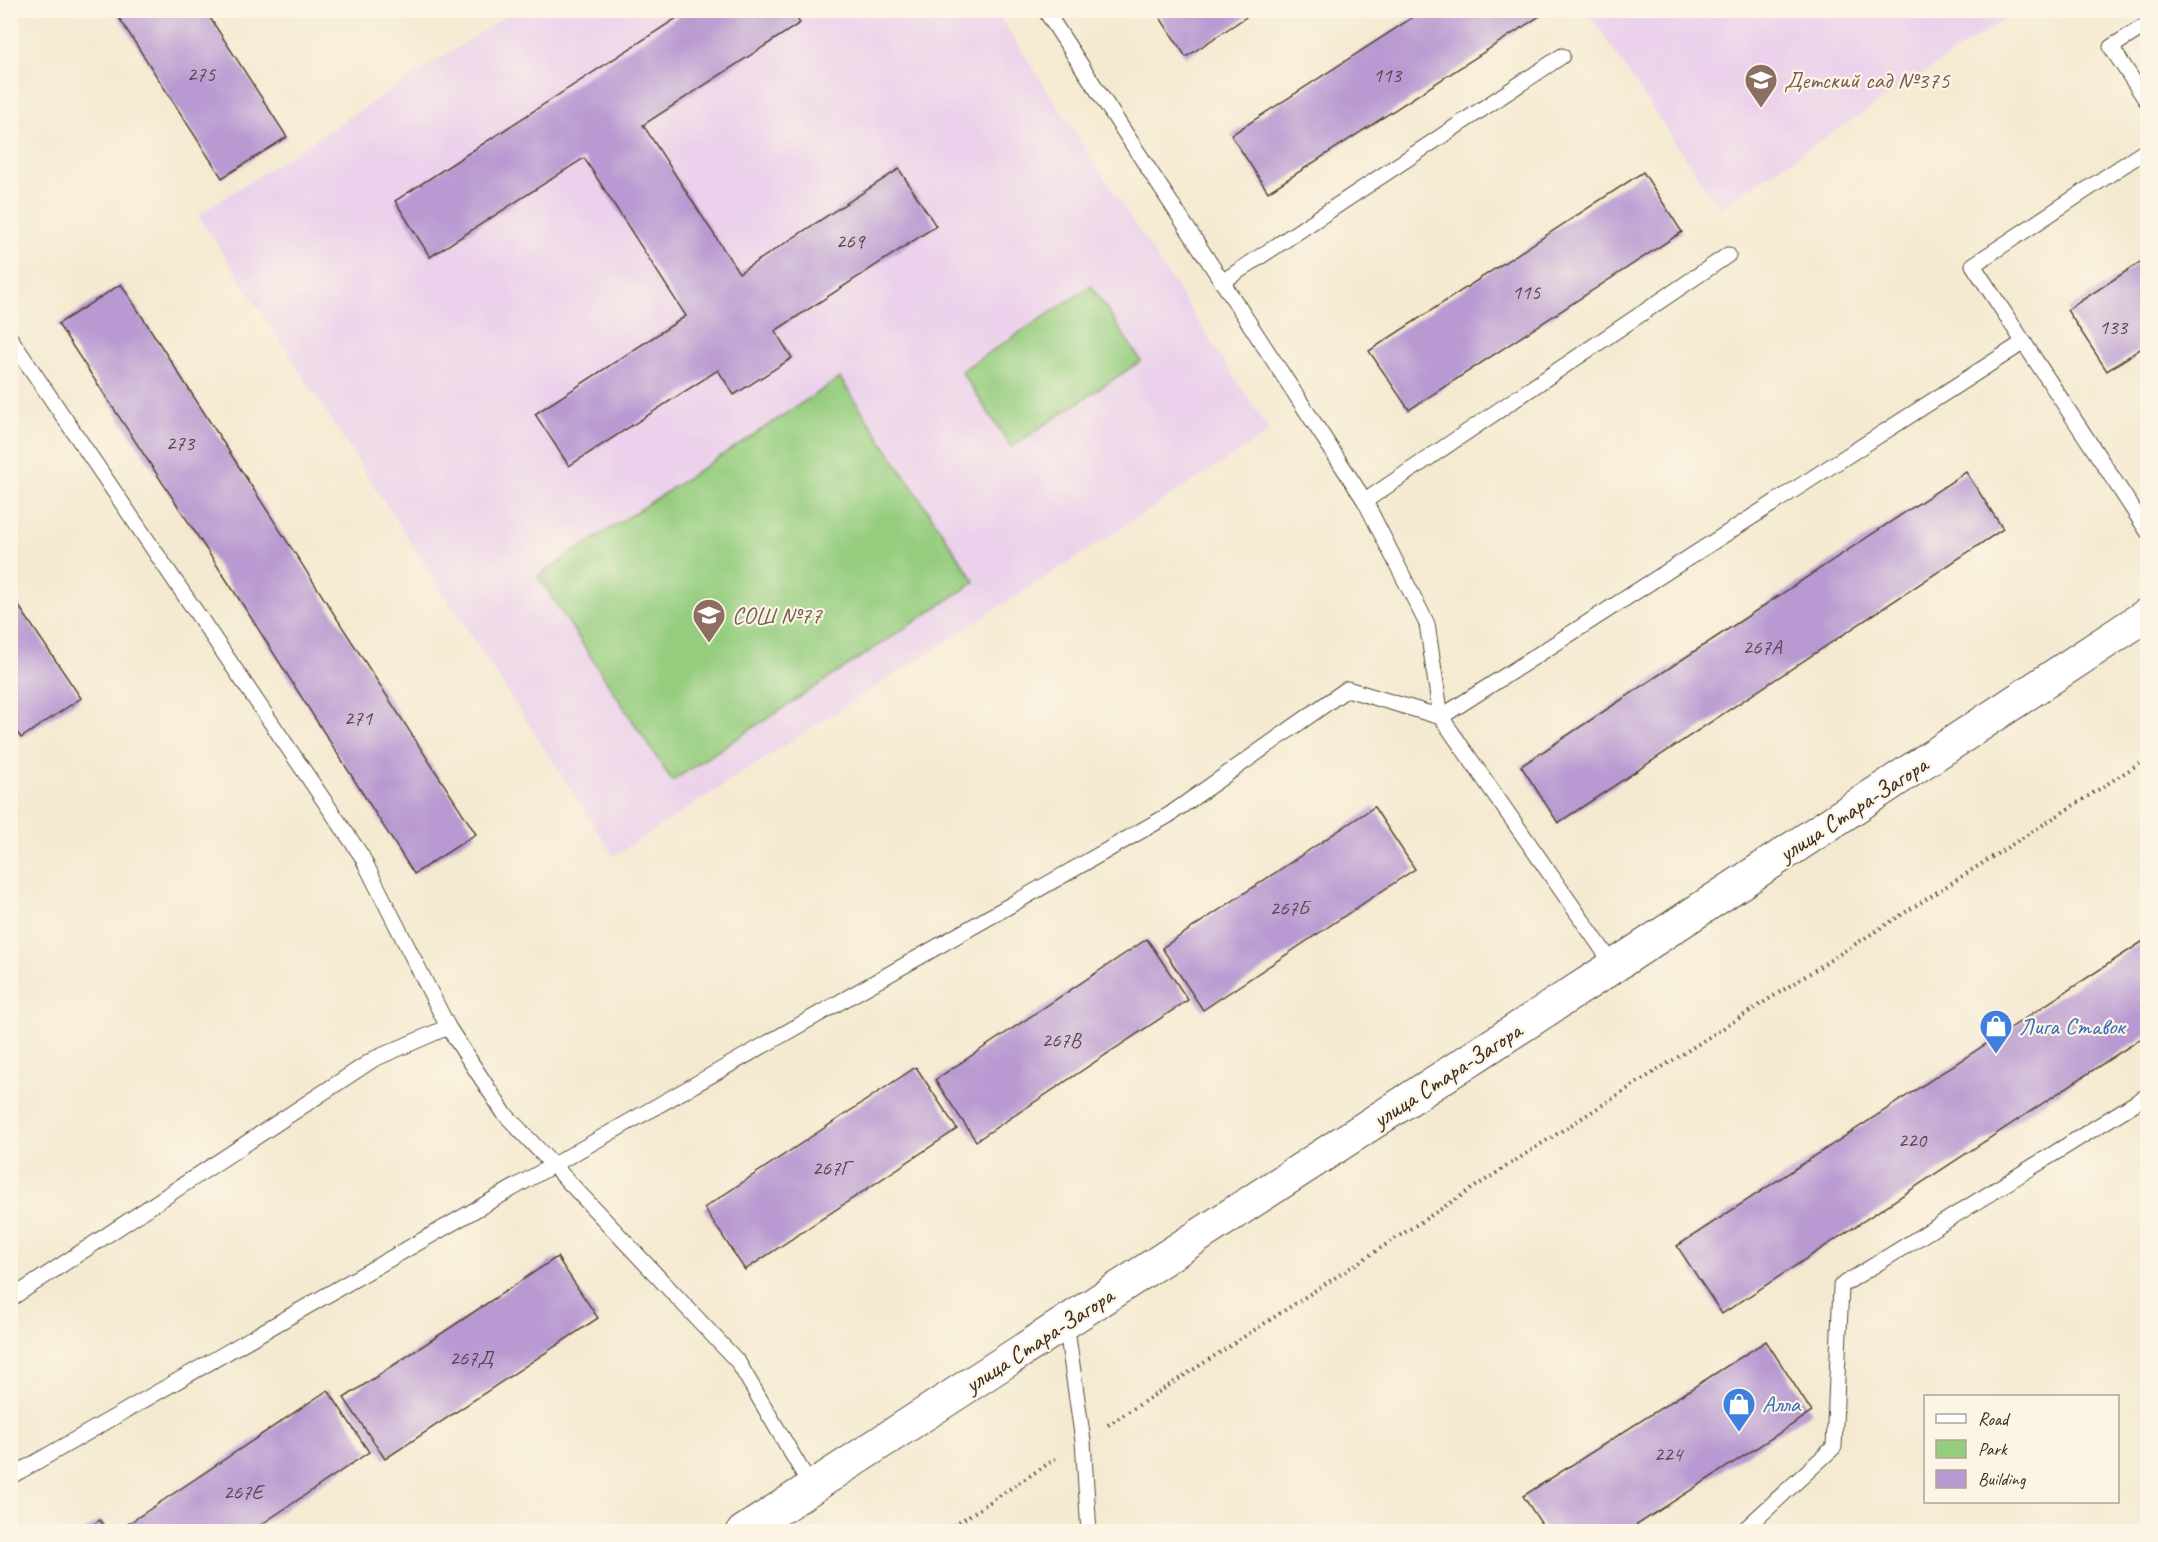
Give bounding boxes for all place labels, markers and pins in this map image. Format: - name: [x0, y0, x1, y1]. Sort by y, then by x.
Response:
- school or university icon: Детский сад №375: [1743, 62, 1779, 109]
- place label: Детский сад №375: [1784, 65, 1951, 95]
- school or university icon: СОШ №77: [691, 597, 727, 644]
- place label: СОШ №77: [732, 600, 823, 630]
- shop icon: Лига Ставок: [1978, 1008, 2014, 1055]
- place label: Лига Ставок: [2019, 1011, 2127, 1041]
- shop icon: Алла: [1721, 1386, 1757, 1433]
- place label: Алла: [1762, 1389, 1802, 1419]

